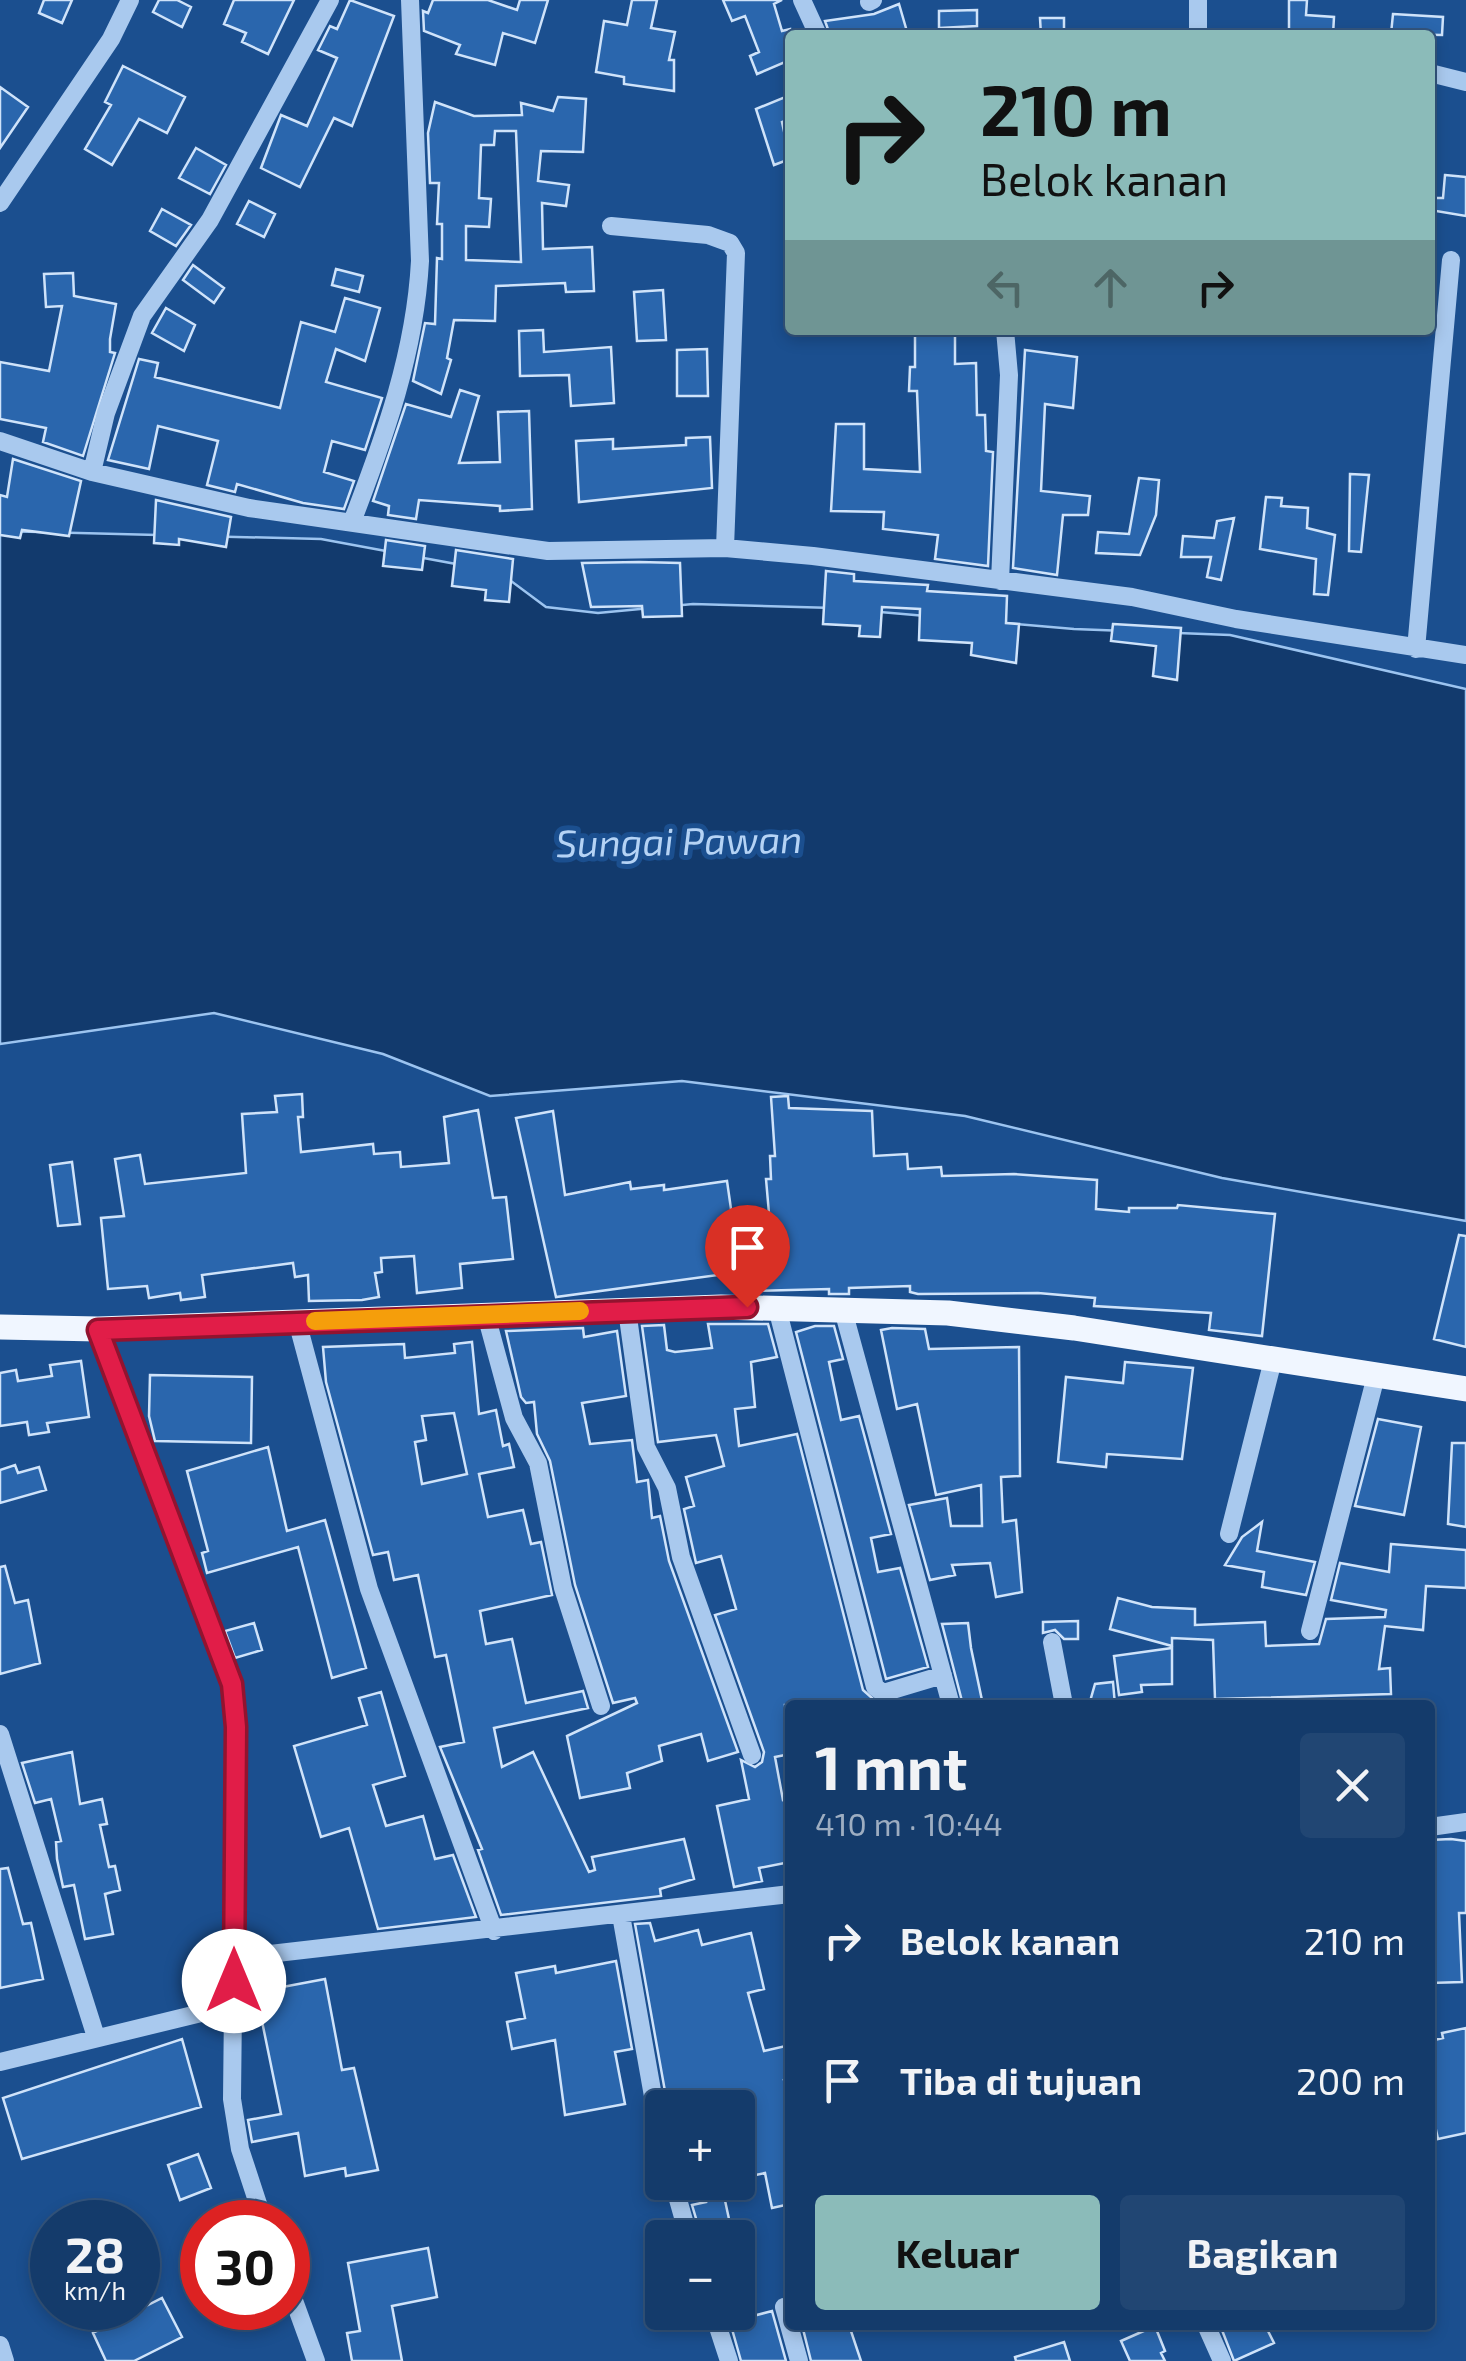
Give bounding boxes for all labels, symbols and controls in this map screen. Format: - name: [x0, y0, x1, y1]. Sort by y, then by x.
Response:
- text: 210 m: [980, 66, 1172, 150]
- icon: right: [815, 70, 945, 200]
- text: Belok kanan: [980, 151, 1228, 205]
- icon: left: [978, 260, 1033, 315]
- icon: ahead: [1083, 260, 1138, 315]
- icon: right: [1188, 260, 1243, 315]
- water label: Sungai Pawan: [555, 815, 803, 865]
- pin: [705, 1205, 790, 1308]
- icon: arrive: [720, 1220, 775, 1275]
- text: 1 mnt: [815, 1730, 967, 1802]
- button: close: [1300, 1733, 1405, 1838]
- text: 410 m · 10:44: [815, 1804, 1003, 1842]
- icon: right: [815, 1913, 870, 1968]
- text: Belok kanan: [900, 1917, 1120, 1963]
- text: 210 m: [1304, 1917, 1405, 1963]
- position arrow: [182, 1929, 286, 2033]
- icon: arrive: [815, 2053, 870, 2108]
- text: Tiba di tujuan: [900, 2057, 1142, 2103]
- text: 200 m: [1296, 2057, 1405, 2103]
- map controls: [645, 2090, 755, 2330]
- button: +: [645, 2090, 755, 2200]
- button: Keluar: [815, 2195, 1100, 2310]
- button: Bagikan: [1120, 2195, 1405, 2310]
- speed limit sign: 30: [180, 2200, 310, 2330]
- button: −: [645, 2220, 755, 2330]
- text: 28: [65, 2223, 125, 2283]
- text: km/h: [64, 2275, 126, 2305]

